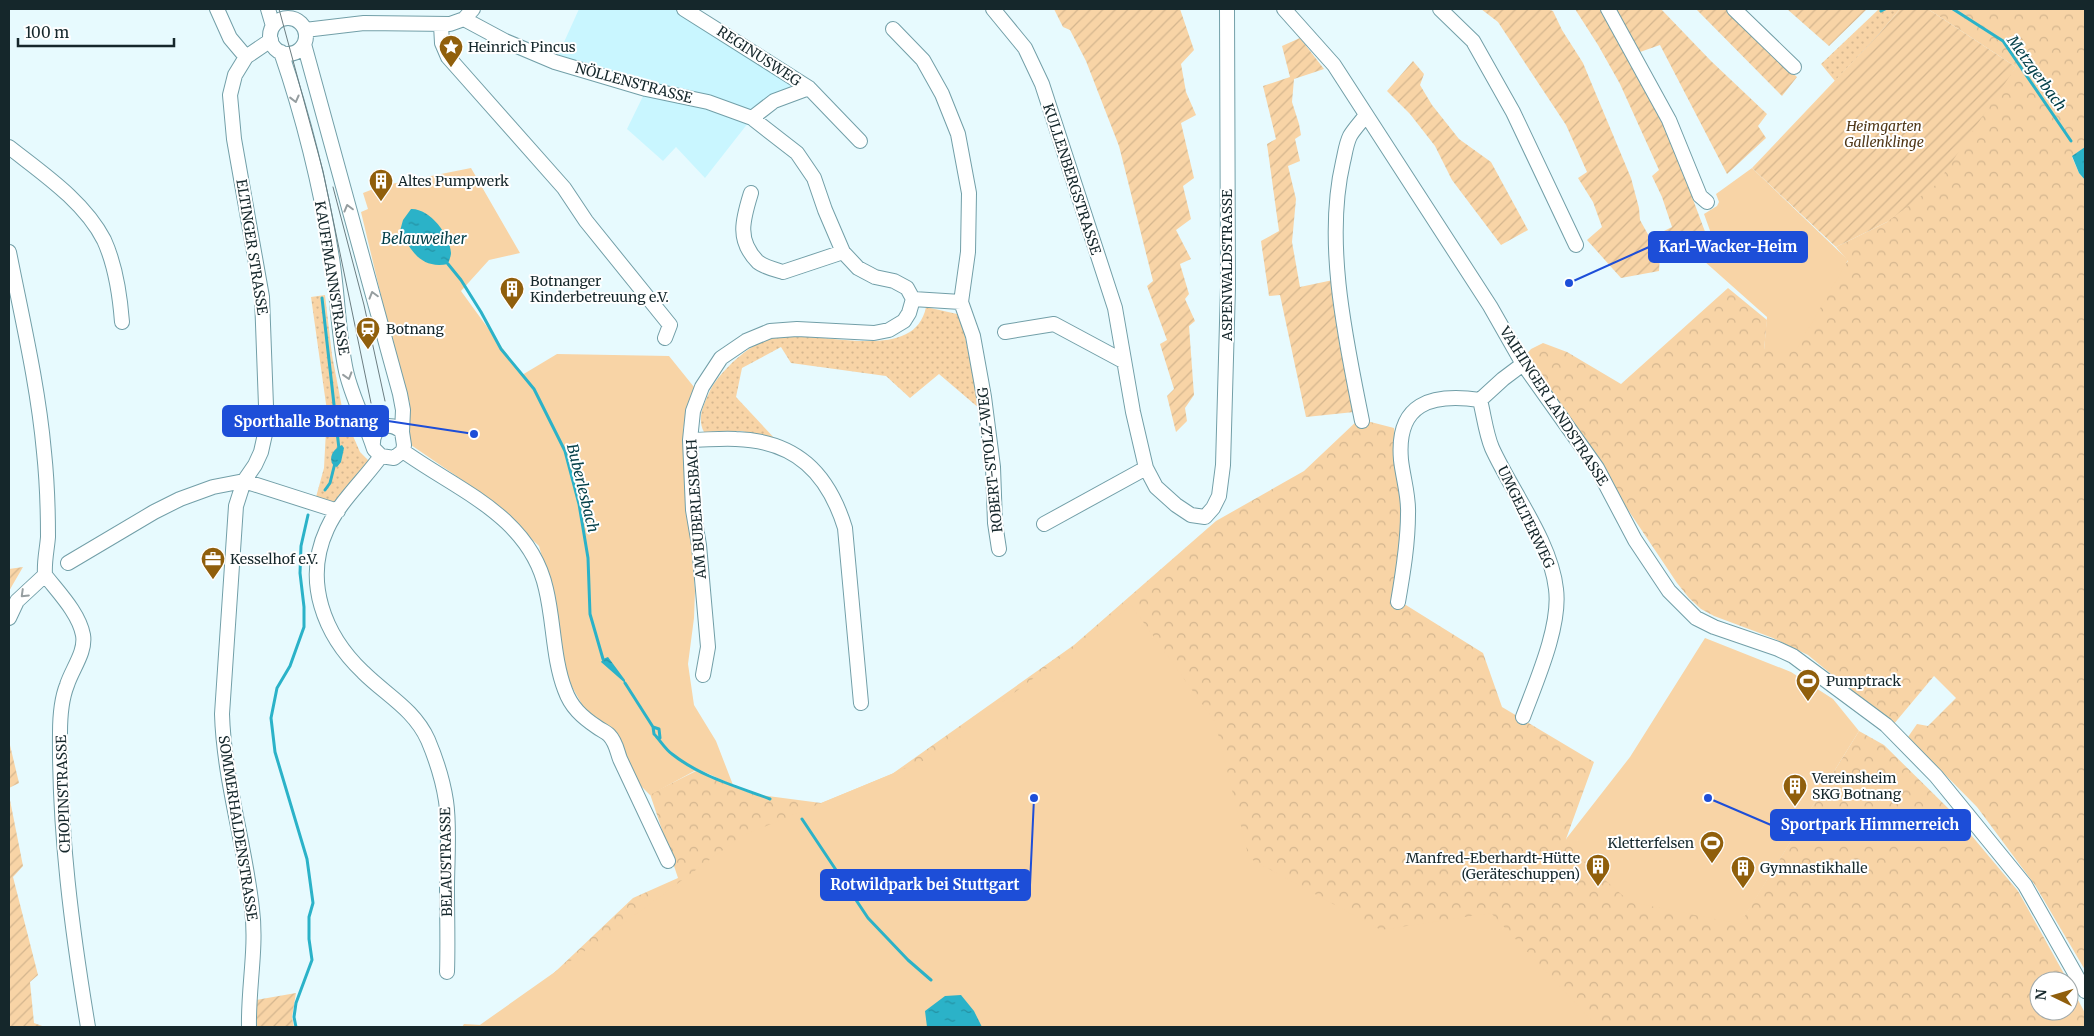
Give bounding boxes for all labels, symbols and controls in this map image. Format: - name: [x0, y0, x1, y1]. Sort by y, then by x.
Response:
- scale bar: [18, 15, 174, 47]
- street label: REGINUSWEG: [714, 22, 804, 90]
- text: 100 m: [25, 23, 69, 42]
- water label: Metzgerbach: [2003, 31, 2071, 115]
- place icon: Heinrich Pincus: [438, 34, 464, 68]
- place label: Heinrich Pincus: [468, 38, 576, 56]
- street label: NÖLLENSTRASSE: [573, 59, 695, 107]
- one-way arrow: [289, 94, 300, 103]
- street label: KULLENBERGSTRASSE: [1039, 101, 1105, 257]
- park label: Heimgarten Gallenklinge: [1844, 117, 1924, 151]
- building icon: Altes Pumpwerk: [368, 168, 394, 202]
- place label: Altes Pumpwerk: [397, 172, 509, 190]
- street label: ELTINGER STRASSE: [232, 178, 272, 316]
- street label: ASPENWALDSTRASSE: [1218, 189, 1236, 342]
- street label: KAUFFMANNSTRASSE: [311, 200, 353, 357]
- one-way arrow: [344, 204, 354, 212]
- water label: Belauweiher: [381, 229, 468, 248]
- callout: Karl-Wacker-Heim: [1649, 232, 1807, 262]
- text: Karl-Wacker-Heim: [1659, 237, 1797, 256]
- place label: Botnanger Kinderbetreuung e.V.: [530, 272, 669, 306]
- building icon: Botnanger Kinderbetreuung e.V.: [499, 276, 525, 310]
- one-way arrow: [368, 292, 378, 300]
- station icon: Botnang: [355, 316, 381, 350]
- place label: Botnang: [386, 320, 444, 338]
- street label: VAIHINGER LANDSTRASSE: [1495, 322, 1612, 489]
- one-way arrow: [343, 371, 353, 380]
- street label: ROBERT-STOLZ-WEG: [973, 386, 1007, 534]
- callout: Sporthalle Botnang: [223, 406, 388, 436]
- text: Sporthalle Botnang: [234, 412, 379, 431]
- street label: AM BUBERLESBACH: [682, 438, 710, 581]
- water label: Buberlesbach: [563, 442, 603, 534]
- street label: UMGELTERWEG: [1493, 463, 1559, 571]
- office icon: Kesselhof e.V.: [200, 546, 226, 580]
- place label: Kesselhof e.V.: [230, 550, 318, 568]
- one-way arrow: [21, 588, 30, 597]
- sports icon: Pumptrack: [1795, 668, 1821, 702]
- place label: Pumptrack: [1826, 672, 1901, 690]
- street label: SOMMERHALDENSTRASSE: [214, 734, 262, 922]
- street label: CHOPINSTRASSE: [52, 735, 74, 853]
- place label: Vereinsheim SKG Botnang: [1811, 769, 1902, 803]
- building icon: Vereinsheim SKG Botnang: [1782, 773, 1808, 807]
- street label: BELAUSTRASSE: [436, 807, 456, 917]
- callout: Sportpark Himmerreich: [1771, 810, 1970, 840]
- text: Sportpark Himmerreich: [1781, 815, 1959, 834]
- sports icon: Kletterfelsen: [1699, 830, 1725, 864]
- place label: Kletterfelsen: [1607, 834, 1694, 852]
- place label: Manfred-Eberhardt-Hütte (Geräteschuppen): [1406, 849, 1580, 883]
- building icon: Manfred-Eberhardt-Hütte (Geräteschuppen): [1585, 853, 1611, 887]
- building icon: Gymnastikhalle: [1730, 855, 1756, 889]
- place label: Gymnastikhalle: [1760, 859, 1867, 877]
- callout: Rotwildpark bei Stuttgart: [821, 870, 1030, 900]
- text: Rotwildpark bei Stuttgart: [830, 875, 1020, 894]
- north arrow: [2029, 971, 2079, 1021]
- text: N: [2032, 989, 2050, 1001]

